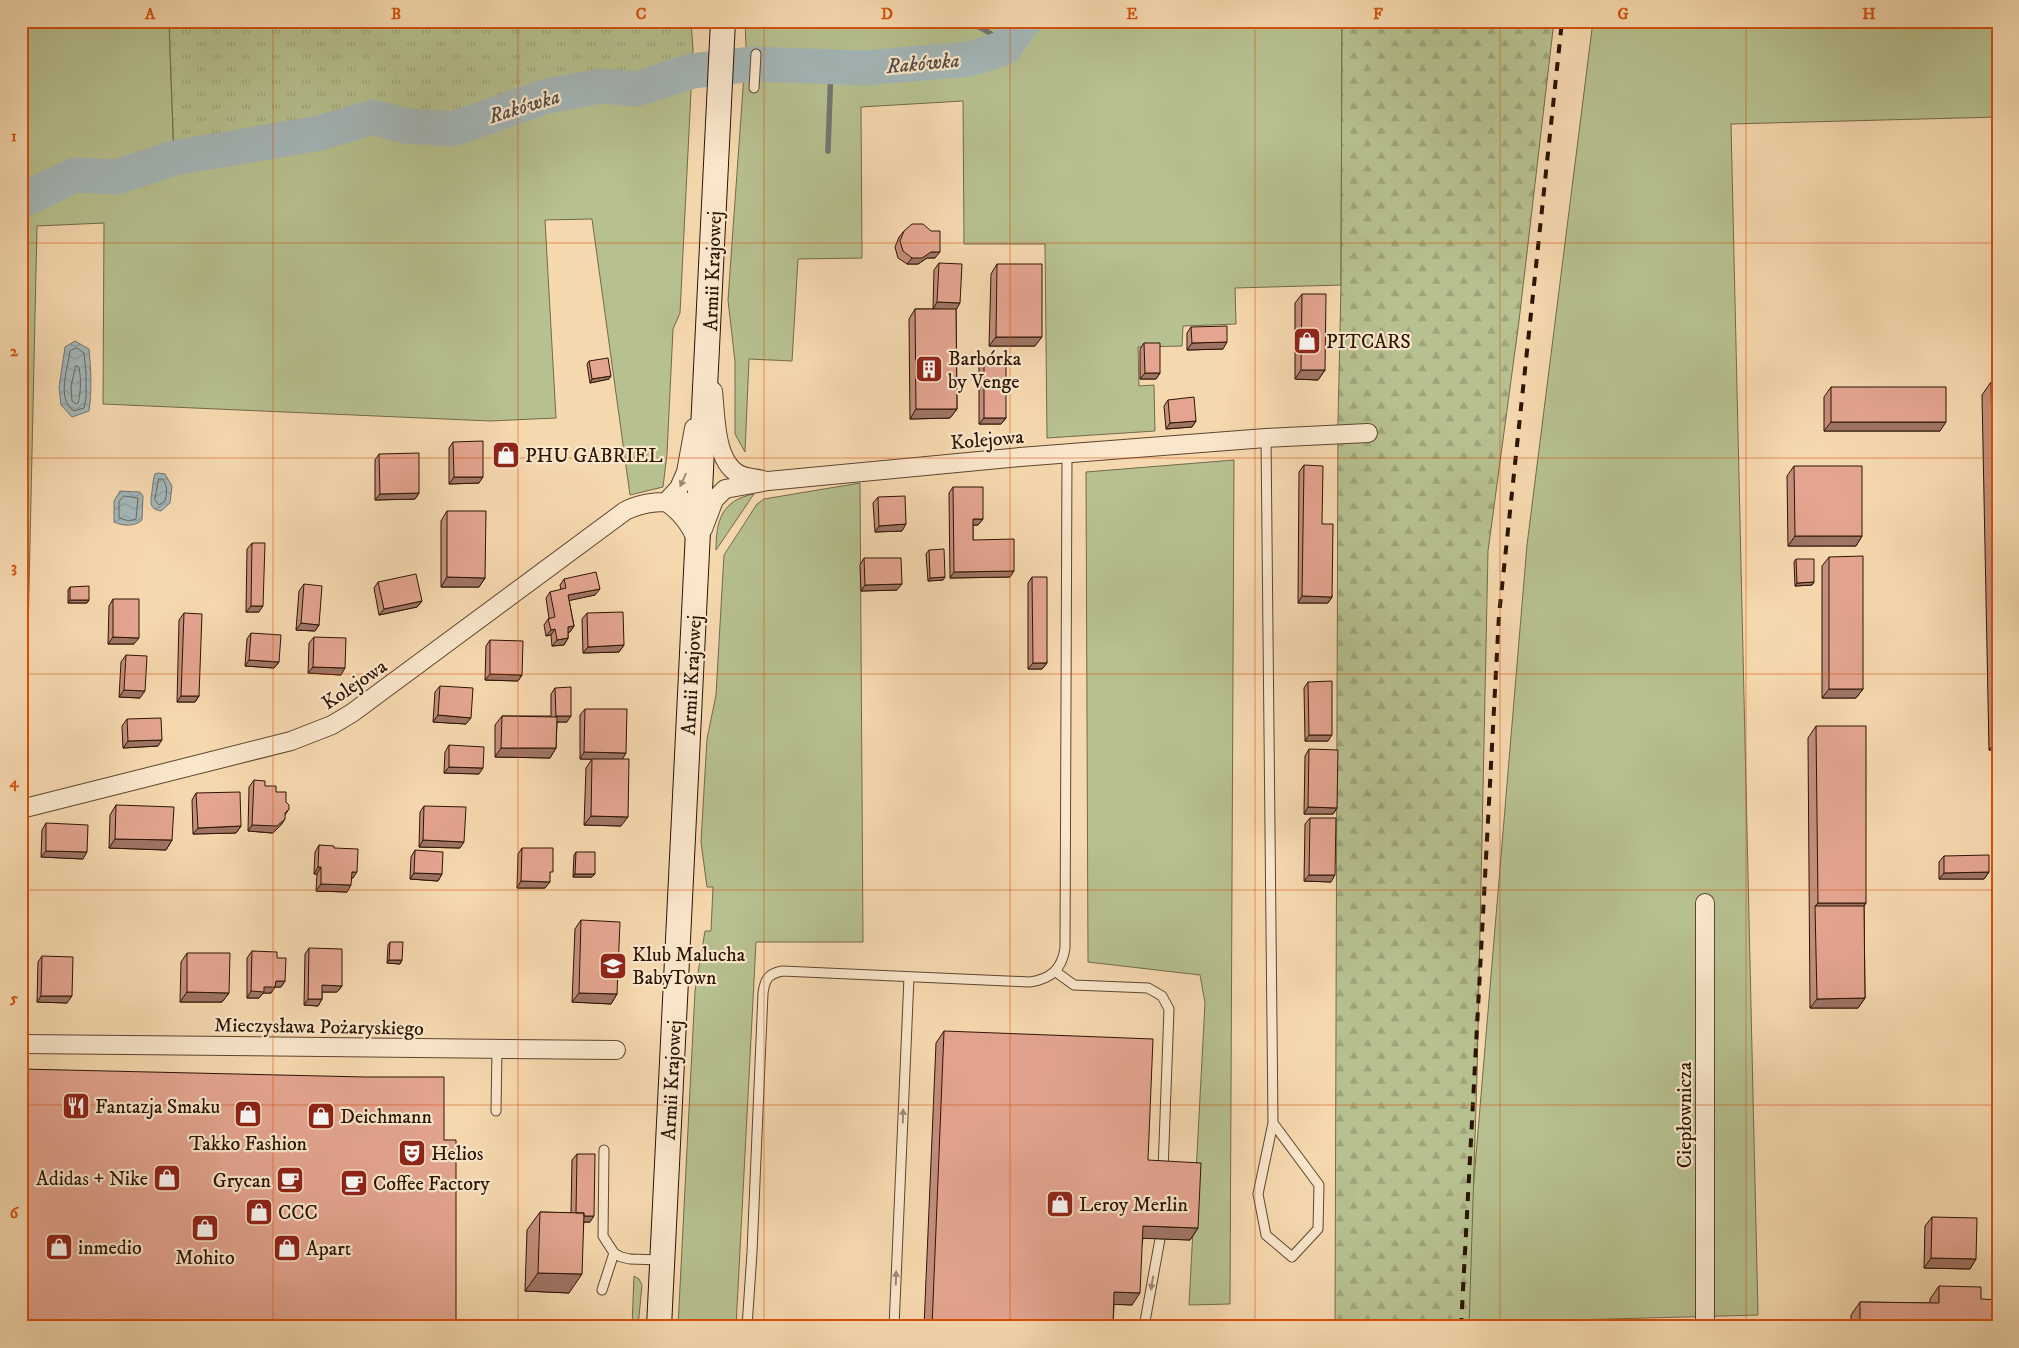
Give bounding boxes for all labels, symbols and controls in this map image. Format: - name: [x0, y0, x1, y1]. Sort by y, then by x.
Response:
- text: A: [144, 4, 156, 24]
- text: B: [391, 4, 401, 24]
- text: C: [636, 4, 646, 24]
- text: D: [881, 4, 893, 24]
- text: E: [1126, 4, 1138, 24]
- text: F: [1373, 4, 1383, 24]
- text: G: [1617, 4, 1629, 24]
- text: H: [1862, 4, 1876, 24]
- water label: Rakówka: [884, 48, 961, 80]
- water label: Rakówka: [484, 84, 563, 130]
- text: 1: [11, 126, 17, 146]
- street label: Armii Krajowej: [699, 211, 728, 332]
- shop icon: PITCARS: [1292, 326, 1322, 356]
- place label: PITCARS: [1326, 330, 1411, 355]
- text: 2: [10, 341, 19, 361]
- place label: Barbórka by Venge: [948, 347, 1022, 395]
- building icon: Barbórka by Venge: [914, 354, 944, 384]
- street label: Kolejowa: [949, 425, 1025, 456]
- shop icon: PHU GABRIEL: [491, 440, 521, 470]
- place label: PHU GABRIEL: [525, 444, 663, 469]
- one-way arrow: [678, 473, 686, 487]
- text: 3: [11, 557, 17, 577]
- street label: Armii Krajowej: [677, 614, 708, 736]
- street label: Kolejowa: [317, 654, 393, 716]
- text: 4: [8, 772, 19, 792]
- place label: Klub Malucha BabyTown: [632, 943, 746, 991]
- school or university icon: Klub Malucha BabyTown: [598, 951, 628, 981]
- text: 5: [9, 988, 18, 1008]
- street label: Mieczysława Pożaryskiego: [214, 1013, 424, 1042]
- street label: Armii Krajowej: [657, 1019, 688, 1141]
- street label: Ciepłownicza: [1673, 1061, 1698, 1168]
- restaurant icon: Fantazja Smaku: [61, 1091, 91, 1121]
- place label: Fantazja Smaku: [95, 1095, 220, 1120]
- shop icon: Takko Fashion: [233, 1099, 263, 1129]
- shop icon: Deichmann: [306, 1101, 336, 1131]
- place label: Deichmann: [340, 1105, 432, 1130]
- one-way arrow: [899, 1107, 907, 1123]
- place label: Takko Fashion: [189, 1132, 308, 1157]
- theatre icon: Helios: [397, 1138, 427, 1168]
- place label: Helios: [431, 1142, 484, 1167]
- shop icon: Adidas + Nike: [152, 1163, 182, 1193]
- cafe icon: Grycan: [275, 1165, 305, 1195]
- place label: Adidas + Nike: [36, 1167, 148, 1192]
- cafe icon: Coffee Factory: [339, 1168, 369, 1198]
- place label: Grycan: [213, 1169, 272, 1194]
- place label: Coffee Factory: [373, 1172, 490, 1197]
- shop icon: Leroy Merlin: [1045, 1189, 1075, 1219]
- place label: Leroy Merlin: [1079, 1193, 1188, 1218]
- shop icon: CCC: [244, 1197, 274, 1227]
- place label: CCC: [278, 1201, 318, 1226]
- text: 6: [10, 1203, 20, 1223]
- shop icon: Mohito: [190, 1213, 220, 1243]
- shop icon: inmedio: [44, 1232, 74, 1262]
- shop icon: Apart: [272, 1233, 302, 1263]
- place label: inmedio: [78, 1236, 142, 1261]
- place label: Apart: [306, 1237, 351, 1262]
- place label: Mohito: [175, 1246, 235, 1271]
- one-way arrow: [892, 1270, 900, 1286]
- one-way arrow: [1147, 1275, 1155, 1291]

